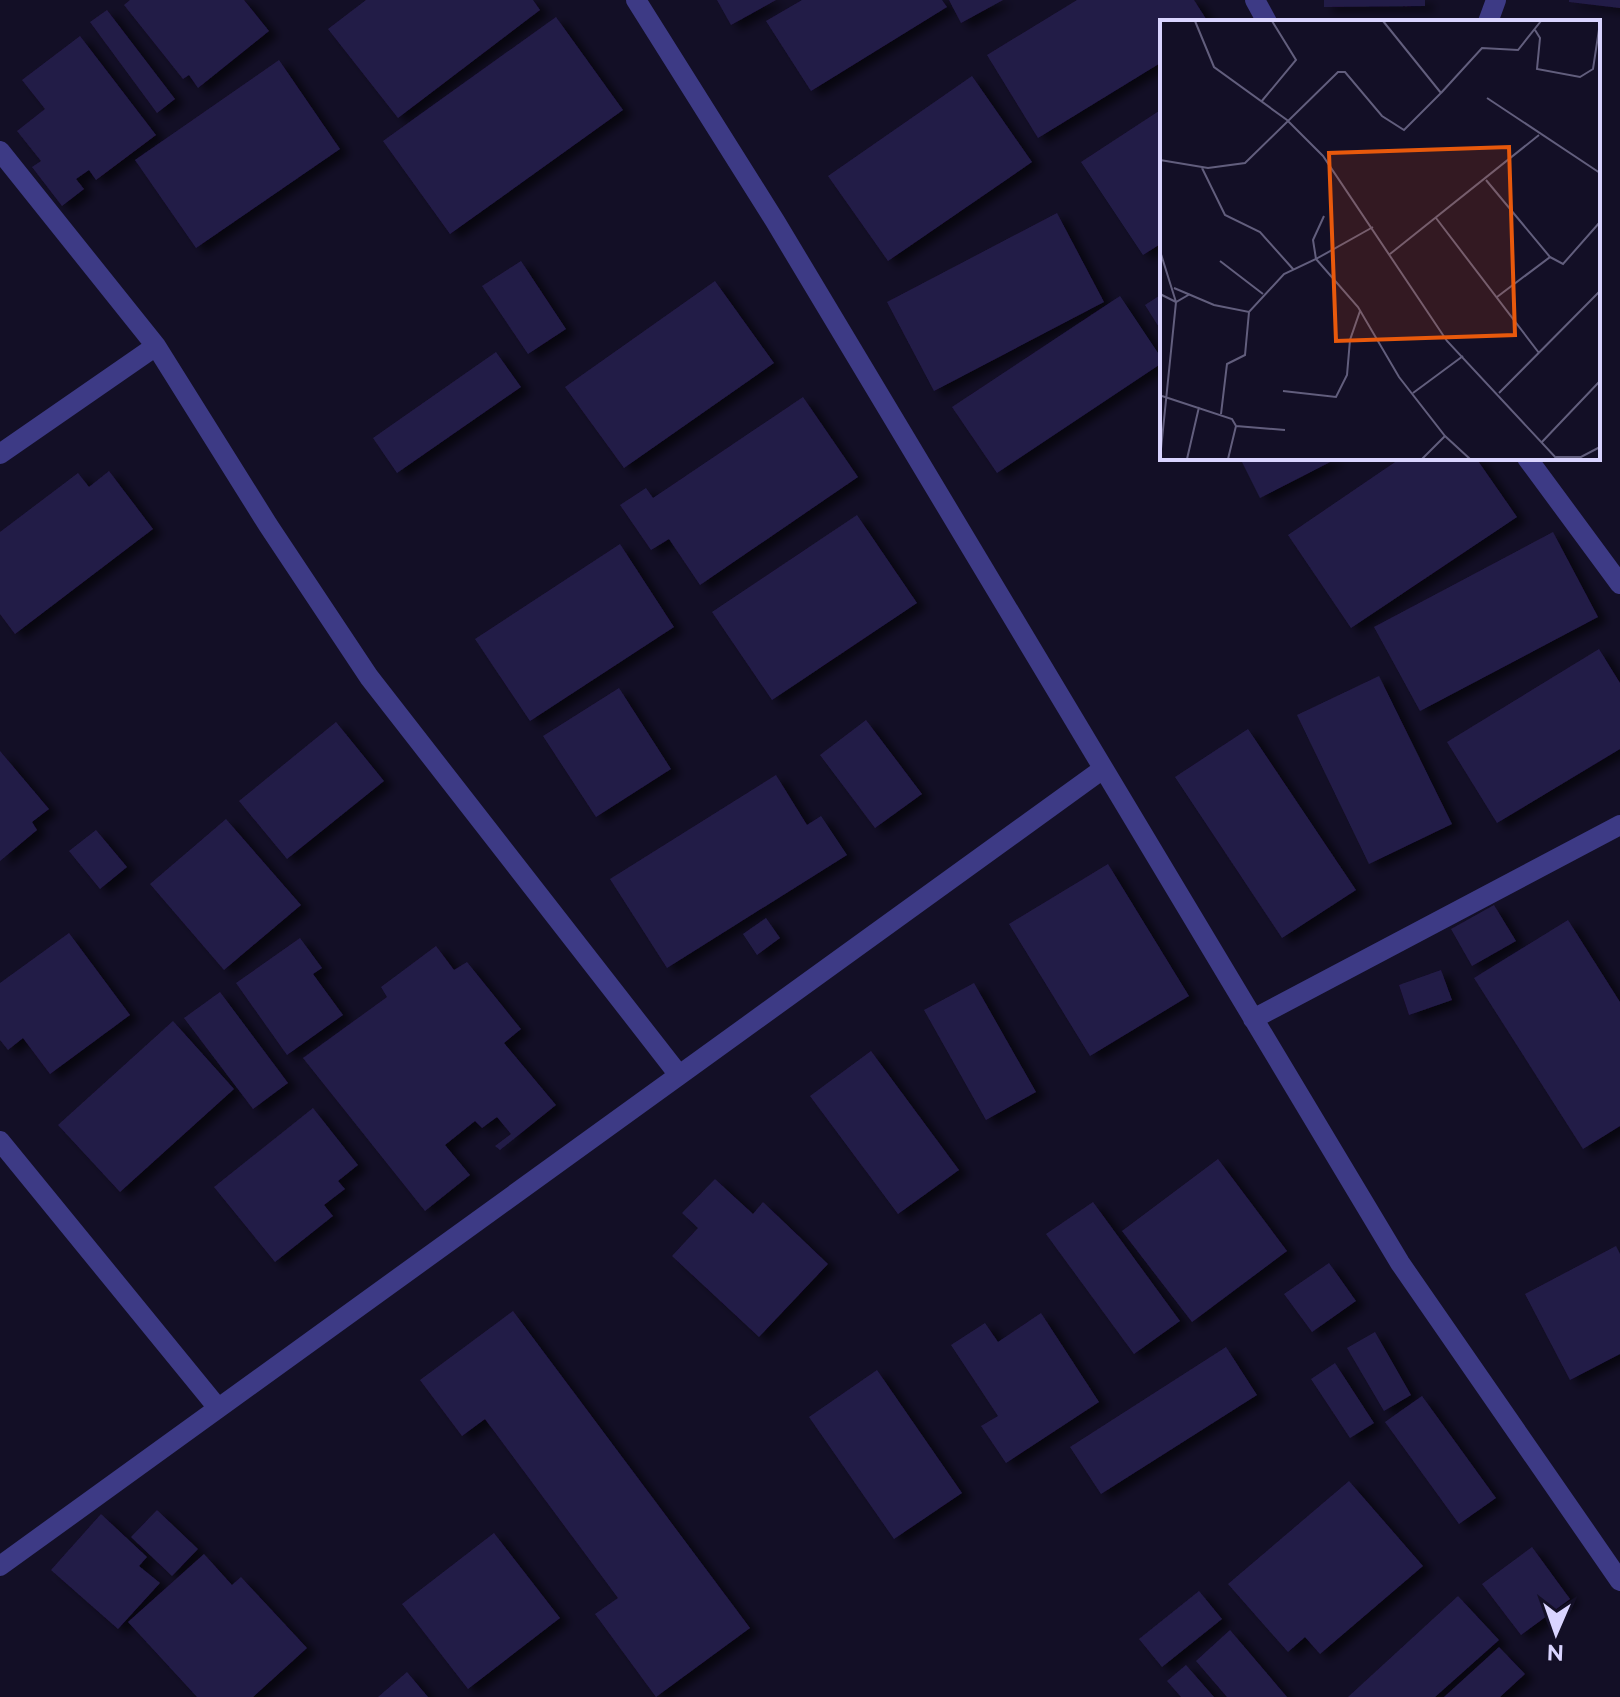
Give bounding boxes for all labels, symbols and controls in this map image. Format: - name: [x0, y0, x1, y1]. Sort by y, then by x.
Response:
- inset map: [1160, 20, 1600, 460]
- north arrow: [1516, 1593, 1596, 1673]
- text: N: [1546, 1640, 1564, 1666]

